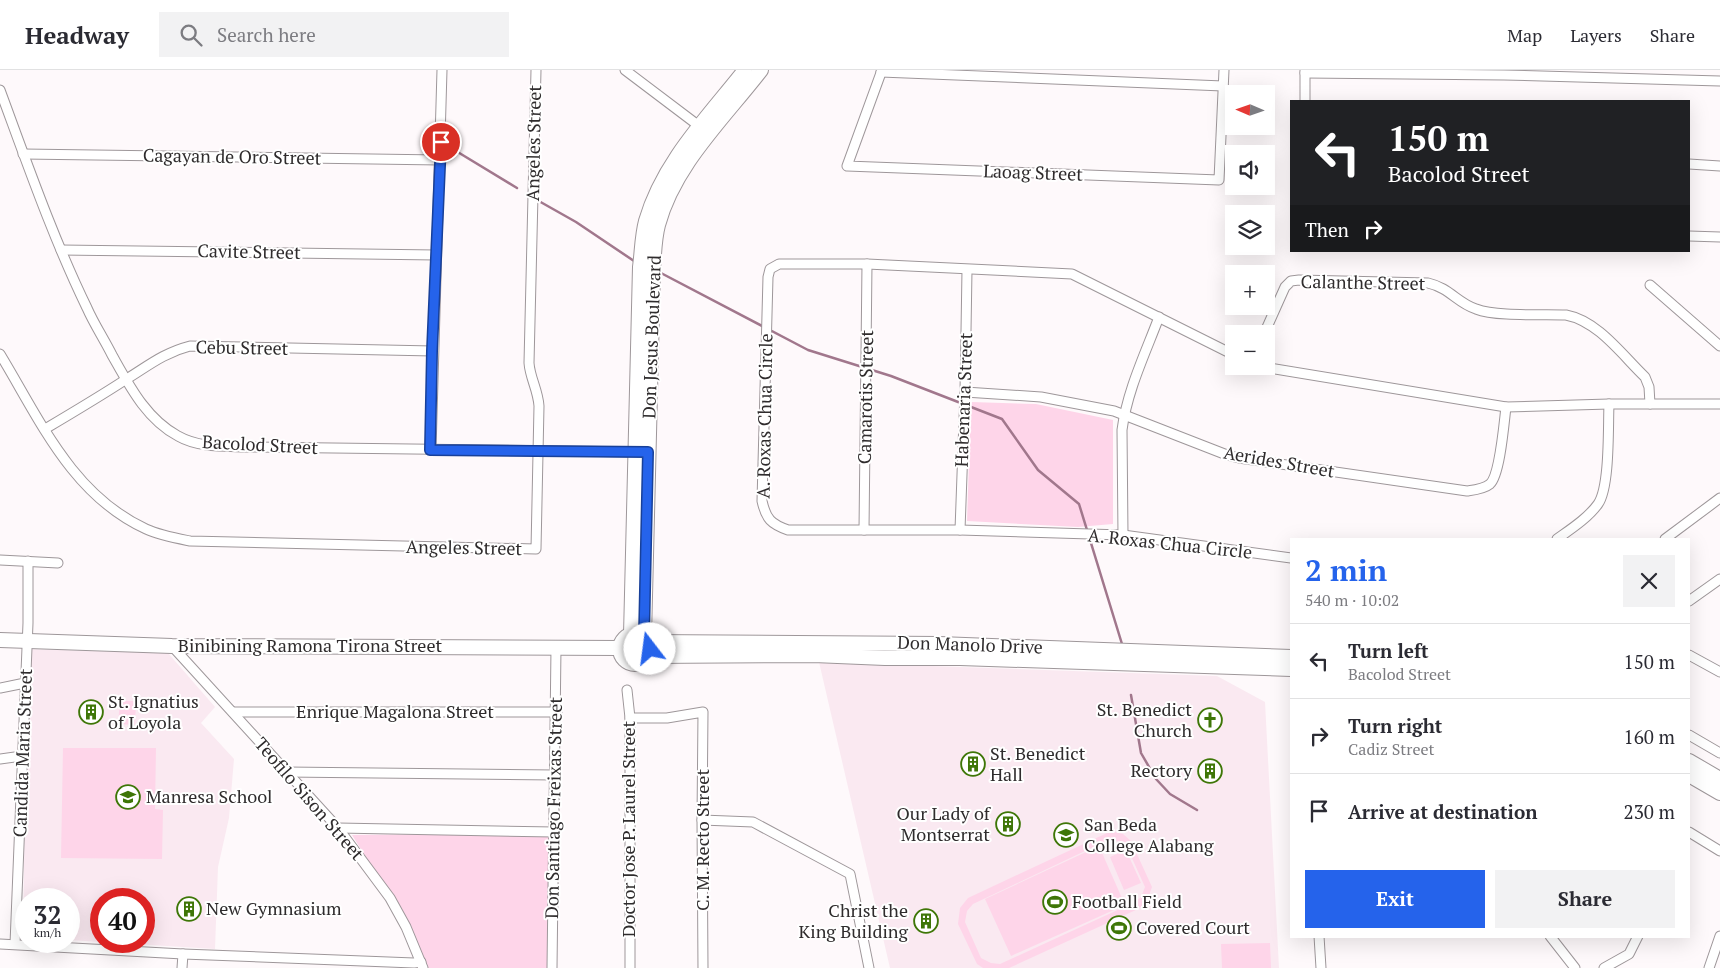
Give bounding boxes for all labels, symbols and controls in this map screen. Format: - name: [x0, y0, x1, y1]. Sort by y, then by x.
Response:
- search box: [159, 12, 509, 57]
- text: Headway: [25, 19, 129, 51]
- icon: search: [177, 21, 205, 49]
- text: Search here: [217, 22, 316, 47]
- text: Map: [1507, 23, 1542, 47]
- text: Layers: [1570, 23, 1622, 47]
- text: Share: [1650, 23, 1695, 47]
- street label: Angeles Street: [520, 84, 546, 201]
- north arrow: [1225, 85, 1275, 135]
- map controls: [1225, 85, 1275, 375]
- text: 150 m: [1388, 115, 1489, 161]
- icon: left: [1305, 120, 1370, 185]
- pin: [420, 121, 462, 163]
- icon: arrive: [427, 128, 455, 156]
- street label: Cagayan de Oro Street: [143, 142, 322, 170]
- button: sound: [1225, 145, 1275, 195]
- street label: Laoag Street: [983, 158, 1084, 186]
- text: Bacolod Street: [1388, 159, 1530, 188]
- button: layers: [1225, 205, 1275, 255]
- icon: right: [1359, 215, 1387, 243]
- text: Then: [1305, 217, 1349, 242]
- street label: Cavite Street: [197, 238, 301, 264]
- street label: Don Jesus Boulevard: [636, 255, 666, 419]
- button: +: [1225, 265, 1275, 315]
- street label: Calanthe Street: [1301, 269, 1426, 295]
- button: −: [1225, 325, 1275, 375]
- street label: Camarotis Street: [852, 329, 878, 464]
- street label: Habenaria Street: [949, 332, 977, 468]
- street label: A. Roxas Chua Circle: [751, 333, 777, 499]
- street label: Cebu Street: [195, 334, 289, 360]
- street label: Bacolod Street: [202, 429, 319, 459]
- street label: Aerides Street: [1222, 439, 1337, 483]
- street label: A. Roxas Chua Circle: [1087, 522, 1253, 564]
- street label: Angeles Street: [406, 534, 523, 560]
- text: 2 min: [1305, 550, 1387, 590]
- button: close: [1623, 555, 1675, 607]
- text: 540 m · 10:02: [1305, 589, 1399, 611]
- position arrow: [623, 622, 675, 674]
- street label: Don Manolo Drive: [897, 629, 1043, 659]
- street label: Binibining Ramona Tirona Street: [178, 633, 442, 657]
- text: Turn left: [1348, 638, 1429, 663]
- icon: left: [1305, 647, 1333, 675]
- text: 150 m: [1624, 649, 1675, 674]
- text: Bacolod Street: [1348, 663, 1451, 685]
- street label: Candida Maria Street: [7, 668, 37, 838]
- place label: St. Ignatius of Loyola: [108, 689, 199, 734]
- street label: Don Santiago Freixas Street: [539, 696, 567, 919]
- place label: St. Benedict Church: [1097, 697, 1192, 742]
- building icon: St. Ignatius of Loyola: [78, 699, 104, 725]
- street label: Enrique Magalona Street: [296, 699, 494, 723]
- church icon: St. Benedict Church: [1197, 707, 1223, 733]
- text: Turn right: [1348, 713, 1442, 738]
- street label: Doctor Jose P. Laurel Street: [616, 720, 640, 937]
- icon: right: [1305, 722, 1333, 750]
- text: 160 m: [1624, 724, 1675, 749]
- street label: Teofilo Sison Street: [250, 732, 370, 865]
- text: Cadiz Street: [1348, 738, 1434, 760]
- place label: St. Benedict Hall: [990, 741, 1086, 786]
- building icon: St. Benedict Hall: [960, 751, 986, 777]
- place label: Rectory: [1131, 758, 1193, 782]
- building icon: Rectory: [1197, 758, 1223, 784]
- street label: C. M. Recto Street: [690, 769, 714, 911]
- school or university icon: Manresa School: [115, 784, 141, 810]
- place label: Manresa School: [146, 784, 273, 808]
- icon: arrive: [1305, 797, 1333, 825]
- text: Arrive at destination: [1348, 799, 1537, 824]
- text: 230 m: [1624, 799, 1675, 824]
- place label: Our Lady of Montserrat: [897, 801, 992, 846]
- building icon: Our Lady of Montserrat: [995, 811, 1021, 837]
- place label: San Beda College Alabang: [1084, 812, 1214, 857]
- school or university icon: San Beda College Alabang: [1053, 822, 1079, 848]
- button: Exit: [1305, 870, 1485, 928]
- button: Share: [1495, 870, 1675, 928]
- speed limit sign: 40: [90, 888, 155, 953]
- sports icon: Football Field: [1042, 889, 1068, 915]
- place label: Football Field: [1072, 889, 1182, 913]
- building icon: New Gymnasium: [176, 896, 202, 922]
- place label: New Gymnasium: [206, 896, 342, 920]
- text: 32: [33, 898, 62, 931]
- place label: Christ the King Building: [799, 898, 909, 943]
- building icon: Christ the King Building: [913, 908, 939, 934]
- sports icon: Covered Court: [1106, 915, 1132, 941]
- place label: Covered Court: [1136, 915, 1250, 939]
- text: km/h: [34, 925, 61, 940]

